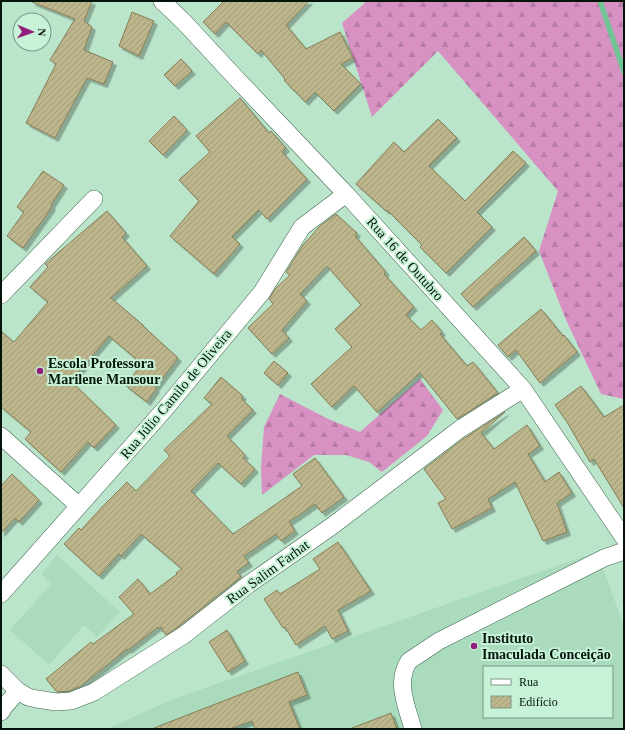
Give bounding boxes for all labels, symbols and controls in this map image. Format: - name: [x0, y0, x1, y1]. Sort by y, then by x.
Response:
- north arrow: [12, 12, 52, 52]
- text: N: [36, 28, 48, 37]
- street label: Rua 16 de Outubro: [364, 214, 446, 304]
- street label: Rua Júlio Camilo de Oliveira: [118, 326, 235, 462]
- place label: Escola Professora Marilene Mansour: [48, 356, 160, 387]
- marker: Escola Professora Marilene Mansour: [35, 366, 45, 376]
- street label: Rua Salim Farhat: [224, 537, 312, 607]
- place label: Instituto Imaculada Conceição: [482, 631, 611, 662]
- marker: Instituto Imaculada Conceição: [469, 641, 479, 651]
- legend: [483, 666, 613, 718]
- text: Rua: [519, 675, 539, 689]
- text: Edifício: [519, 695, 558, 709]

